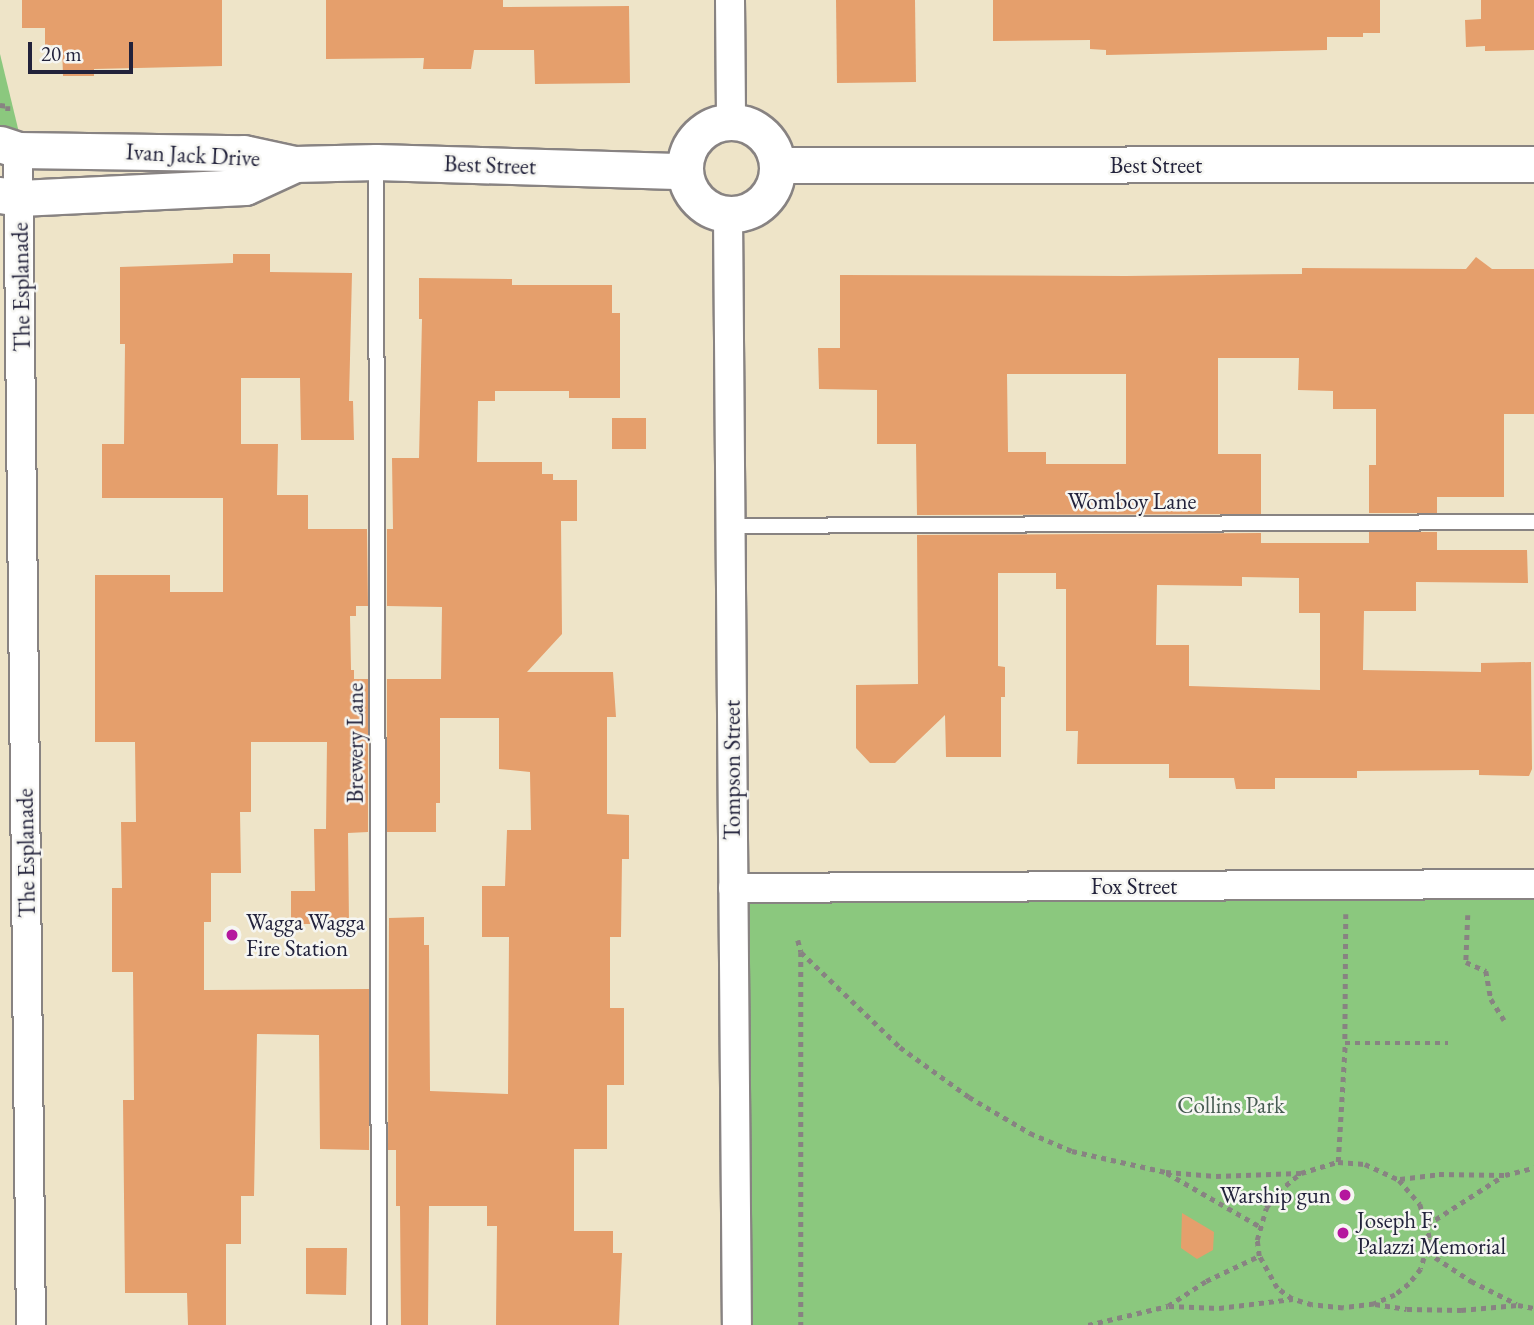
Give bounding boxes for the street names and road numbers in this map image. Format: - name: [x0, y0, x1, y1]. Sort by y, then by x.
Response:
- street label: Ivan Jack Drive: [125, 138, 261, 172]
- street label: Best Street: [443, 150, 537, 180]
- street label: Best Street: [1110, 151, 1202, 179]
- street label: The Esplanade: [6, 222, 36, 352]
- street label: Womboy Lane: [1067, 487, 1197, 515]
- street label: Brewery Lane: [341, 683, 369, 803]
- street label: Tompson Street: [718, 700, 746, 840]
- street label: The Esplanade: [11, 788, 41, 918]
- street label: Fox Street: [1091, 872, 1177, 900]

